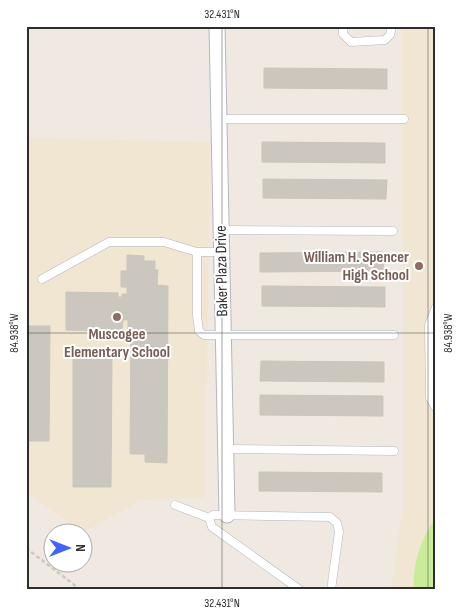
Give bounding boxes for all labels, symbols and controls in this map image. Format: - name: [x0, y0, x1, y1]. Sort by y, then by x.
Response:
- text: 32.431°N: [204, 7, 240, 22]
- street label: Baker Plaza Drive: [212, 225, 232, 317]
- place label: William H. Spencer High School: [304, 248, 409, 285]
- marker: William H. Spencer High School: [413, 260, 425, 272]
- marker: Muscogee Elementary School: [111, 311, 123, 323]
- text: 84.938°W: [7, 313, 22, 353]
- text: 84.938°W: [441, 313, 456, 353]
- place label: Muscogee Elementary School: [64, 325, 170, 362]
- north arrow: [42, 524, 92, 574]
- text: N: [72, 544, 89, 552]
- text: 32.431°N: [204, 596, 240, 611]

